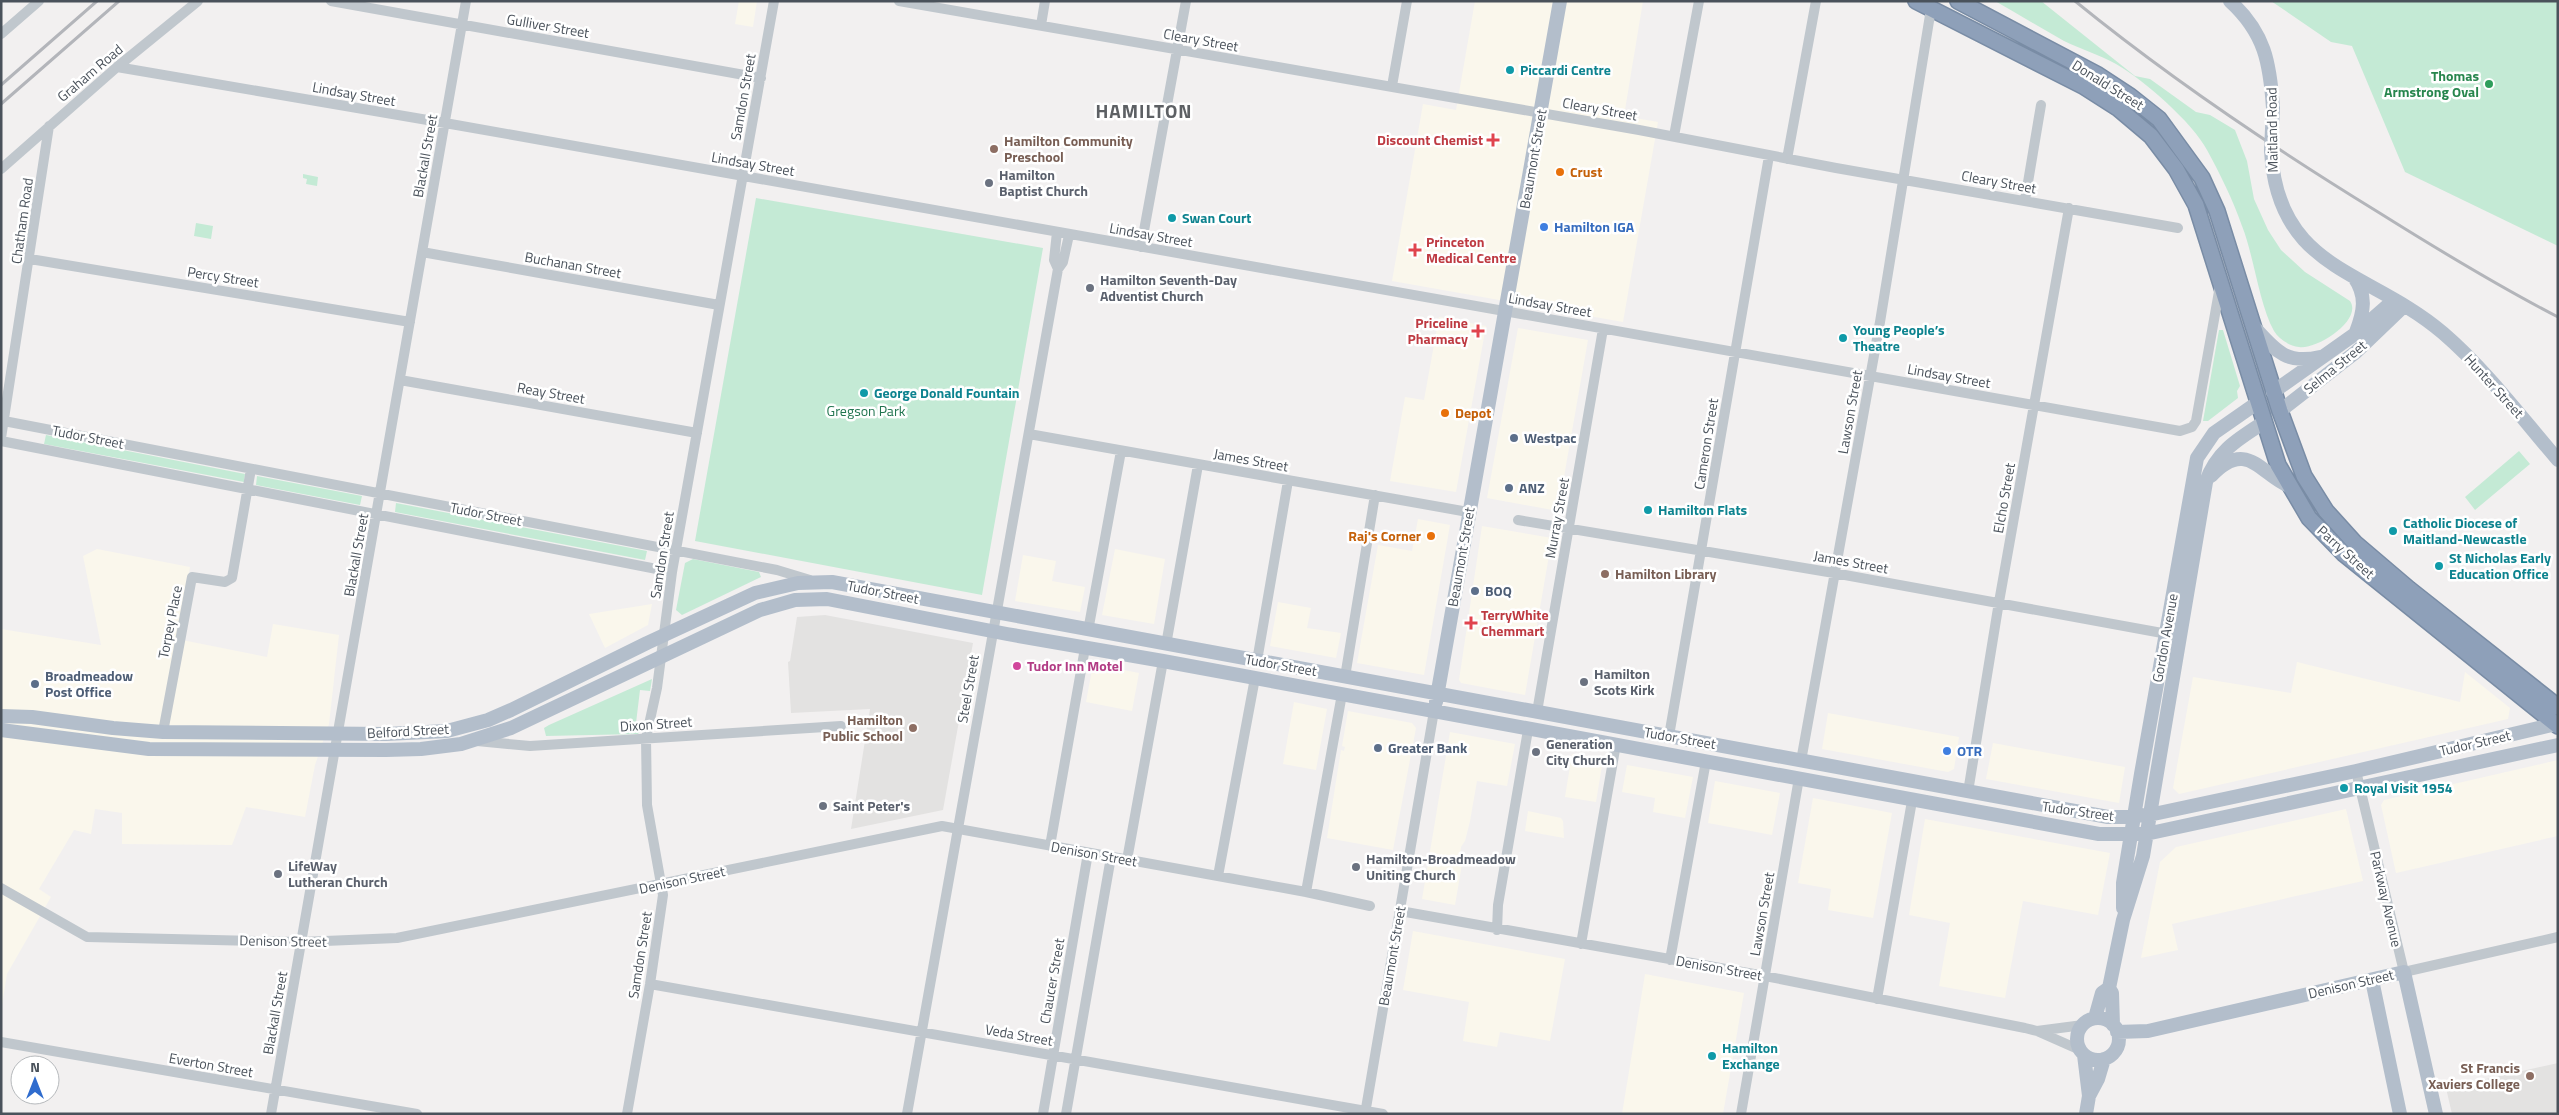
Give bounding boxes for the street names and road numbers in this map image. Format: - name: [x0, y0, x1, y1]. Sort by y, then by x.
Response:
- street label: Gulliver Street: [505, 8, 591, 43]
- street label: Cleary Street: [1162, 23, 1240, 56]
- street label: Graham Road: [52, 39, 127, 106]
- street label: Samdon Street: [725, 52, 760, 142]
- street label: Donald Street: [2068, 54, 2148, 115]
- street label: Lindsay Street: [311, 76, 397, 111]
- street label: Maitland Road: [2260, 87, 2283, 173]
- street label: Cleary Street: [1561, 92, 1639, 125]
- street label: Beaumont Street: [1513, 107, 1552, 210]
- street label: Blackall Street: [407, 113, 442, 199]
- street label: Lindsay Street: [710, 146, 796, 181]
- street label: Cleary Street: [1960, 165, 2038, 198]
- street label: Chatham Road: [5, 177, 38, 265]
- street label: Lindsay Street: [1108, 217, 1194, 252]
- street label: Buchanan Street: [523, 246, 623, 283]
- street label: Percy Street: [186, 260, 260, 293]
- street label: Lindsay Street: [1507, 287, 1593, 322]
- street label: Selma Street: [2299, 335, 2371, 399]
- street label: Hunter Street: [2460, 349, 2529, 423]
- street label: Lindsay Street: [1906, 358, 1992, 393]
- street label: Lawson Street: [1832, 368, 1867, 456]
- street label: Reay Street: [516, 376, 587, 409]
- street label: Cameron Street: [1688, 397, 1723, 491]
- street label: Tudor Street: [51, 419, 126, 454]
- street label: James Street: [1212, 443, 1290, 476]
- street label: Elcho Street: [1987, 461, 2020, 535]
- street label: Murray Street: [1539, 476, 1574, 560]
- street label: Tudor Street: [449, 496, 524, 531]
- street label: Beaumont Street: [1441, 505, 1480, 608]
- street label: Samdon Street: [644, 510, 679, 600]
- street label: Blackall Street: [338, 512, 373, 598]
- street label: Parry Street: [2313, 520, 2380, 583]
- street label: James Street: [1812, 545, 1890, 578]
- street label: Tudor Street: [846, 574, 921, 609]
- street label: Torpey Place: [152, 584, 187, 660]
- street label: Gordon Avenue: [2146, 592, 2183, 684]
- street label: Tudor Street: [1244, 648, 1319, 681]
- street label: Steel Street: [951, 653, 984, 725]
- street label: Dixon Street: [619, 710, 693, 736]
- street label: Belford Street: [366, 718, 450, 743]
- street label: Tudor Street: [1643, 721, 1718, 754]
- street label: Tudor Street: [2437, 724, 2513, 761]
- street label: Tudor Street: [2041, 795, 2115, 826]
- street label: Denison Street: [1049, 836, 1139, 871]
- street label: Parkway Avenue: [2365, 849, 2408, 949]
- street label: Denison Street: [637, 860, 727, 899]
- street label: Lawson Street: [1744, 870, 1779, 958]
- street label: Beaumont Street: [1372, 904, 1411, 1007]
- street label: Samdon Street: [622, 910, 657, 1000]
- street label: Denison Street: [239, 929, 327, 952]
- street label: Chaucer Street: [1034, 936, 1069, 1025]
- street label: Denison Street: [1674, 950, 1764, 985]
- street label: Denison Street: [2306, 963, 2396, 1004]
- street label: Blackall Street: [257, 970, 292, 1056]
- street label: Veda Street: [984, 1018, 1055, 1051]
- street label: Everton Street: [167, 1047, 255, 1082]

